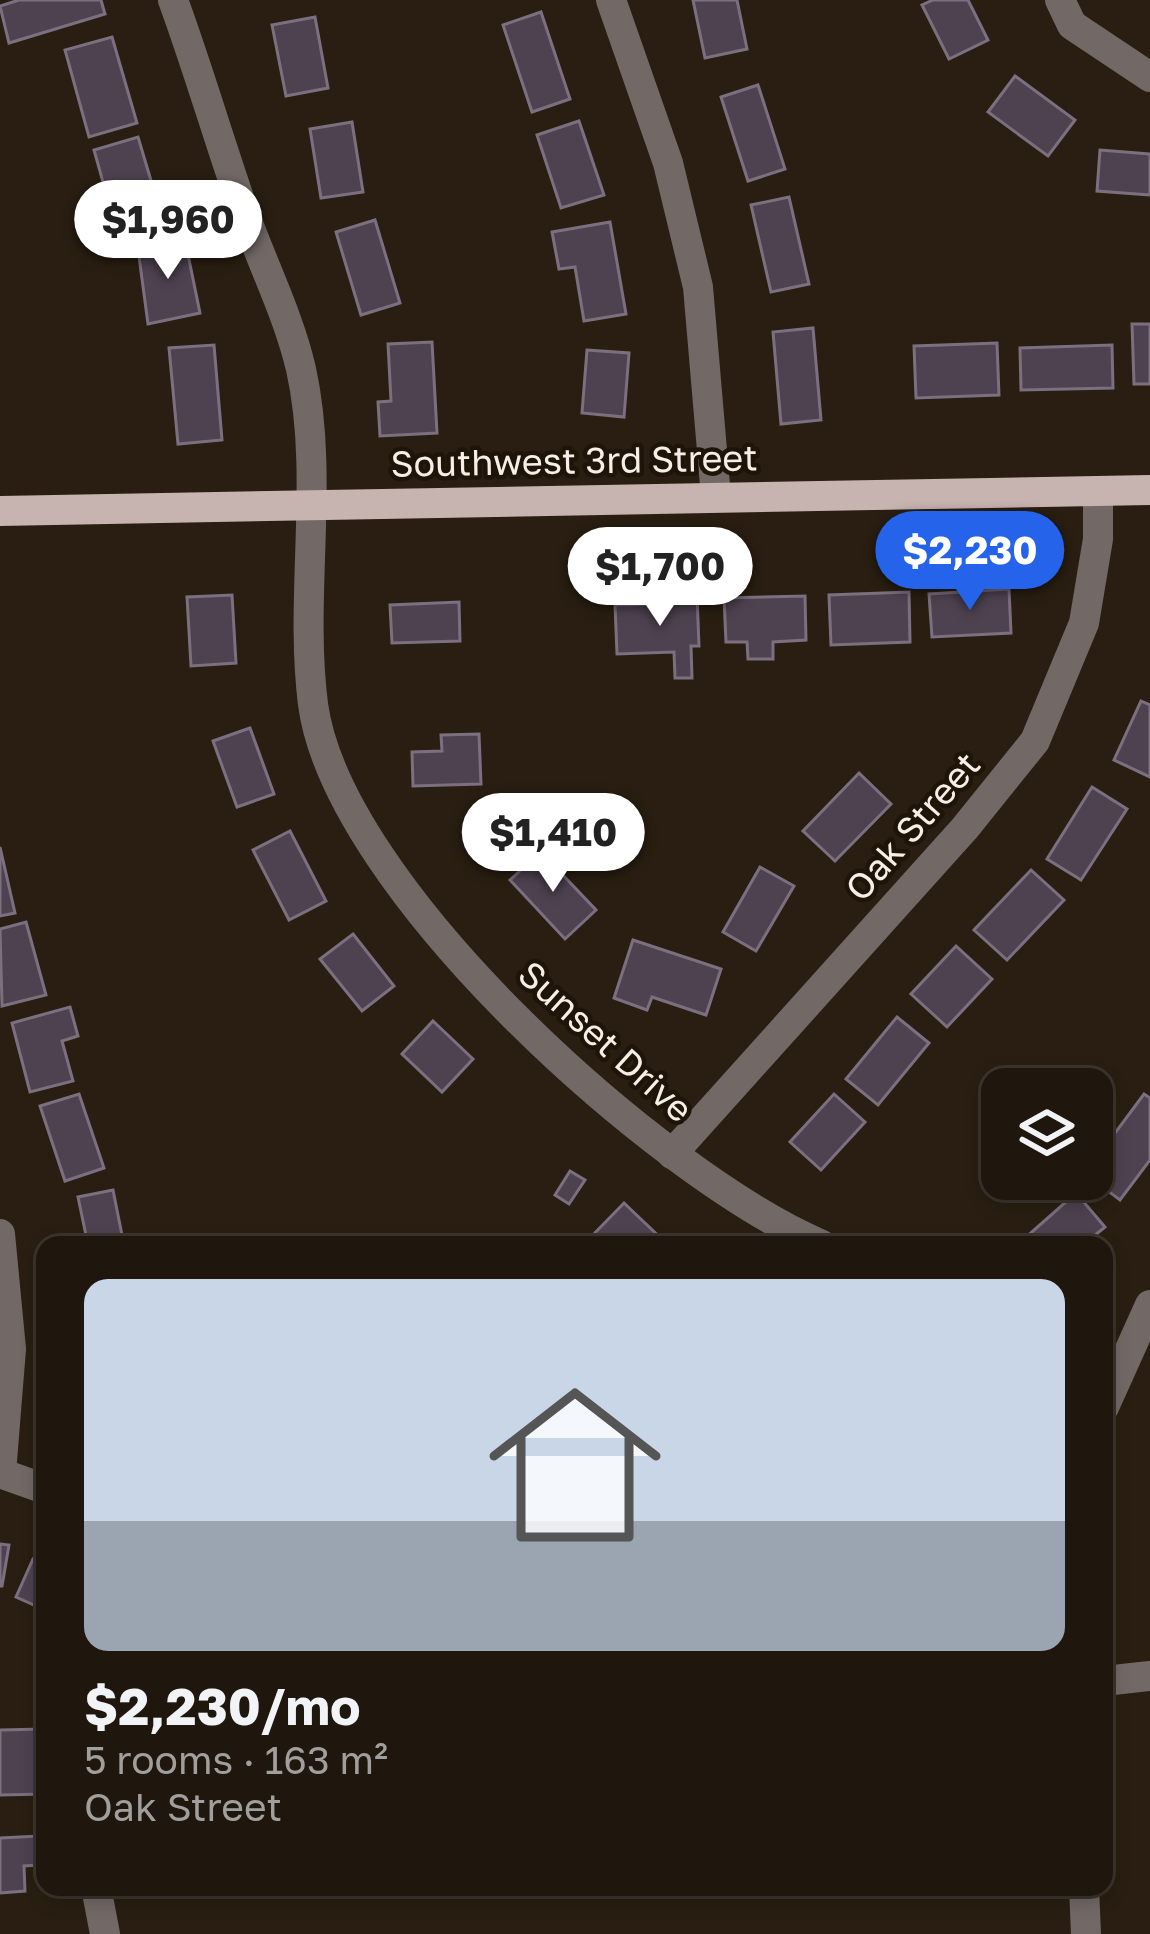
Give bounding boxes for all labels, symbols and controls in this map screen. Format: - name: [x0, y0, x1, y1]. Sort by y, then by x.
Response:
- pin: $1,960: [70, 180, 266, 282]
- text: $1,960: [101, 195, 235, 242]
- street label: Southwest 3rd Street: [390, 435, 758, 485]
- pin: $2,230: [872, 511, 1068, 613]
- text: $2,230: [902, 526, 1038, 573]
- pin: $1,700: [562, 527, 758, 629]
- text: $1,700: [595, 542, 725, 589]
- street label: Oak Street: [836, 743, 988, 909]
- pin: $1,410: [455, 793, 651, 895]
- text: $1,410: [489, 808, 617, 855]
- street label: Sunset Drive: [510, 952, 702, 1130]
- map controls: [981, 1068, 1113, 1200]
- button: layers: [981, 1068, 1113, 1200]
- icon: home: [467, 1357, 683, 1573]
- text: $2,230/mo: [84, 1675, 361, 1736]
- text: 5 rooms · 163 m²: [84, 1736, 388, 1783]
- text: Oak Street: [84, 1783, 282, 1830]

